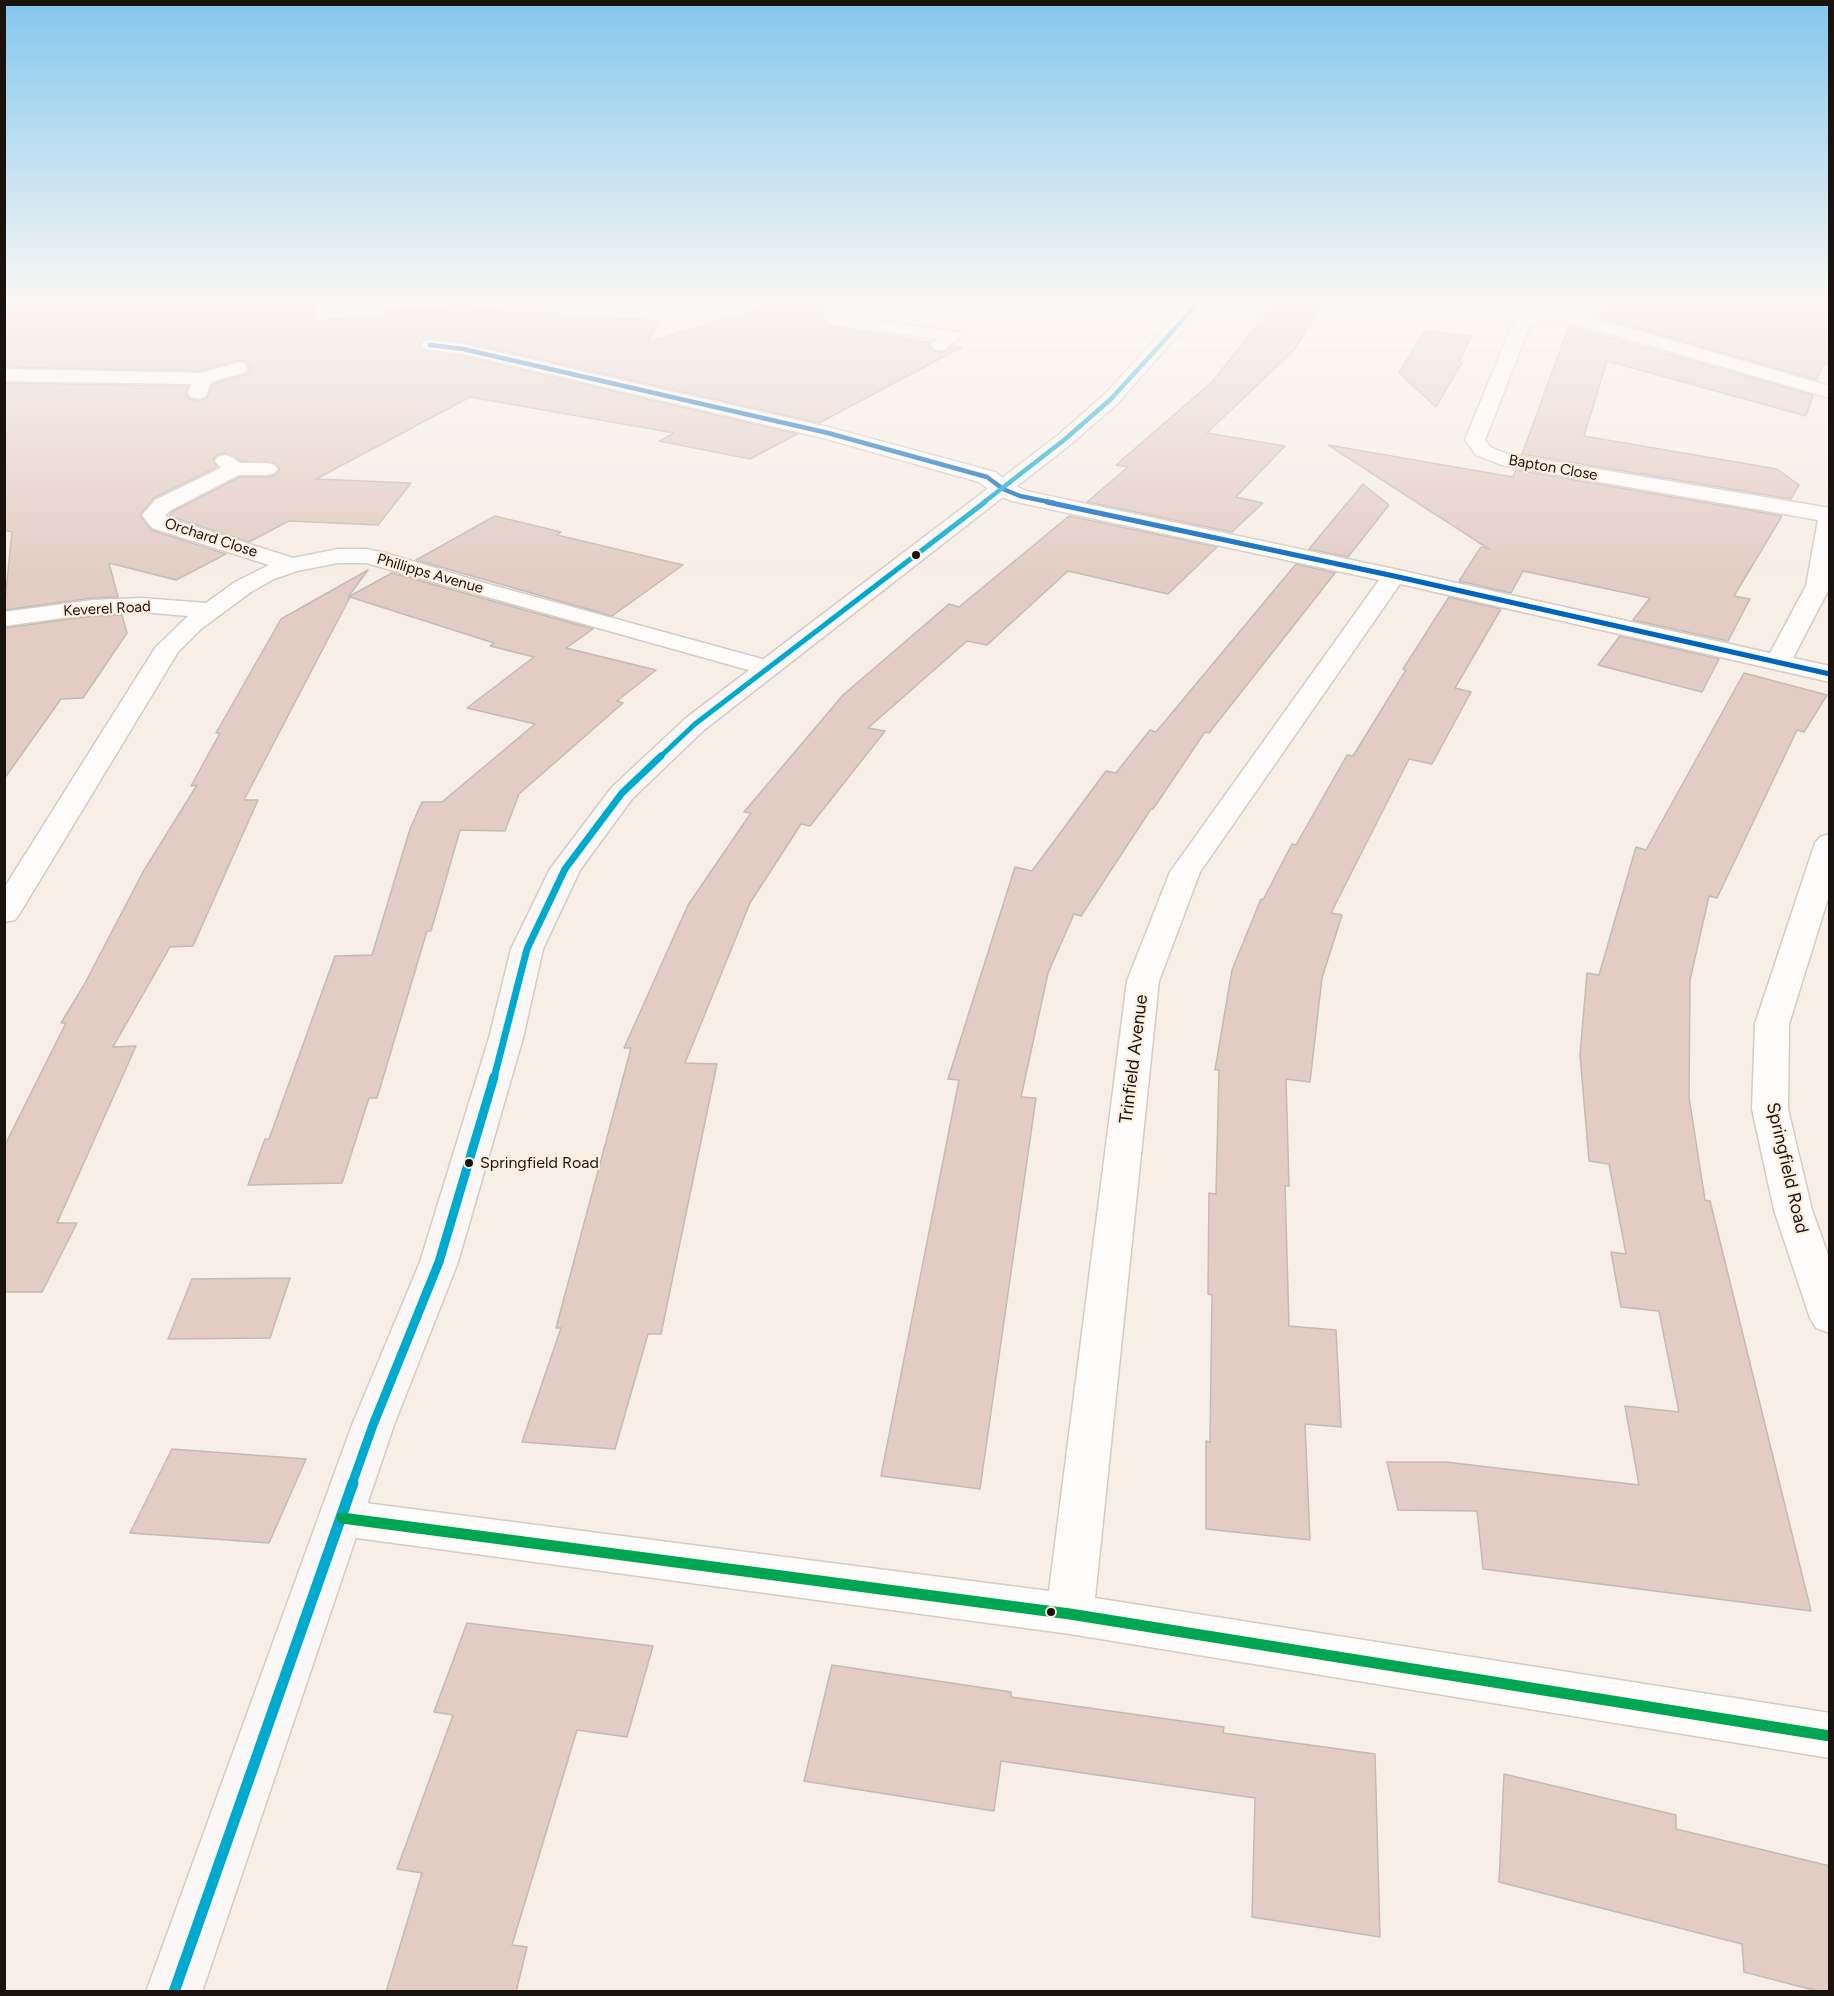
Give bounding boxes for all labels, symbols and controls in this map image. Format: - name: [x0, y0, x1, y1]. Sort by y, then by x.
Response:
- street label: Bapton Close: [1507, 451, 1599, 485]
- street label: Orchard Close: [162, 515, 260, 561]
- unlabelled marker: [910, 549, 922, 561]
- street label: Phillipps Avenue: [375, 550, 485, 598]
- street label: Keverel Road: [63, 598, 151, 620]
- street label: Trinfield Avenue: [1115, 993, 1153, 1125]
- street label: Springfield Road: [1761, 1100, 1813, 1236]
- place label: Springfield Road: [480, 1153, 599, 1173]
- marker: Springfield Road: [463, 1157, 475, 1169]
- unlabelled marker: [1045, 1606, 1057, 1618]

